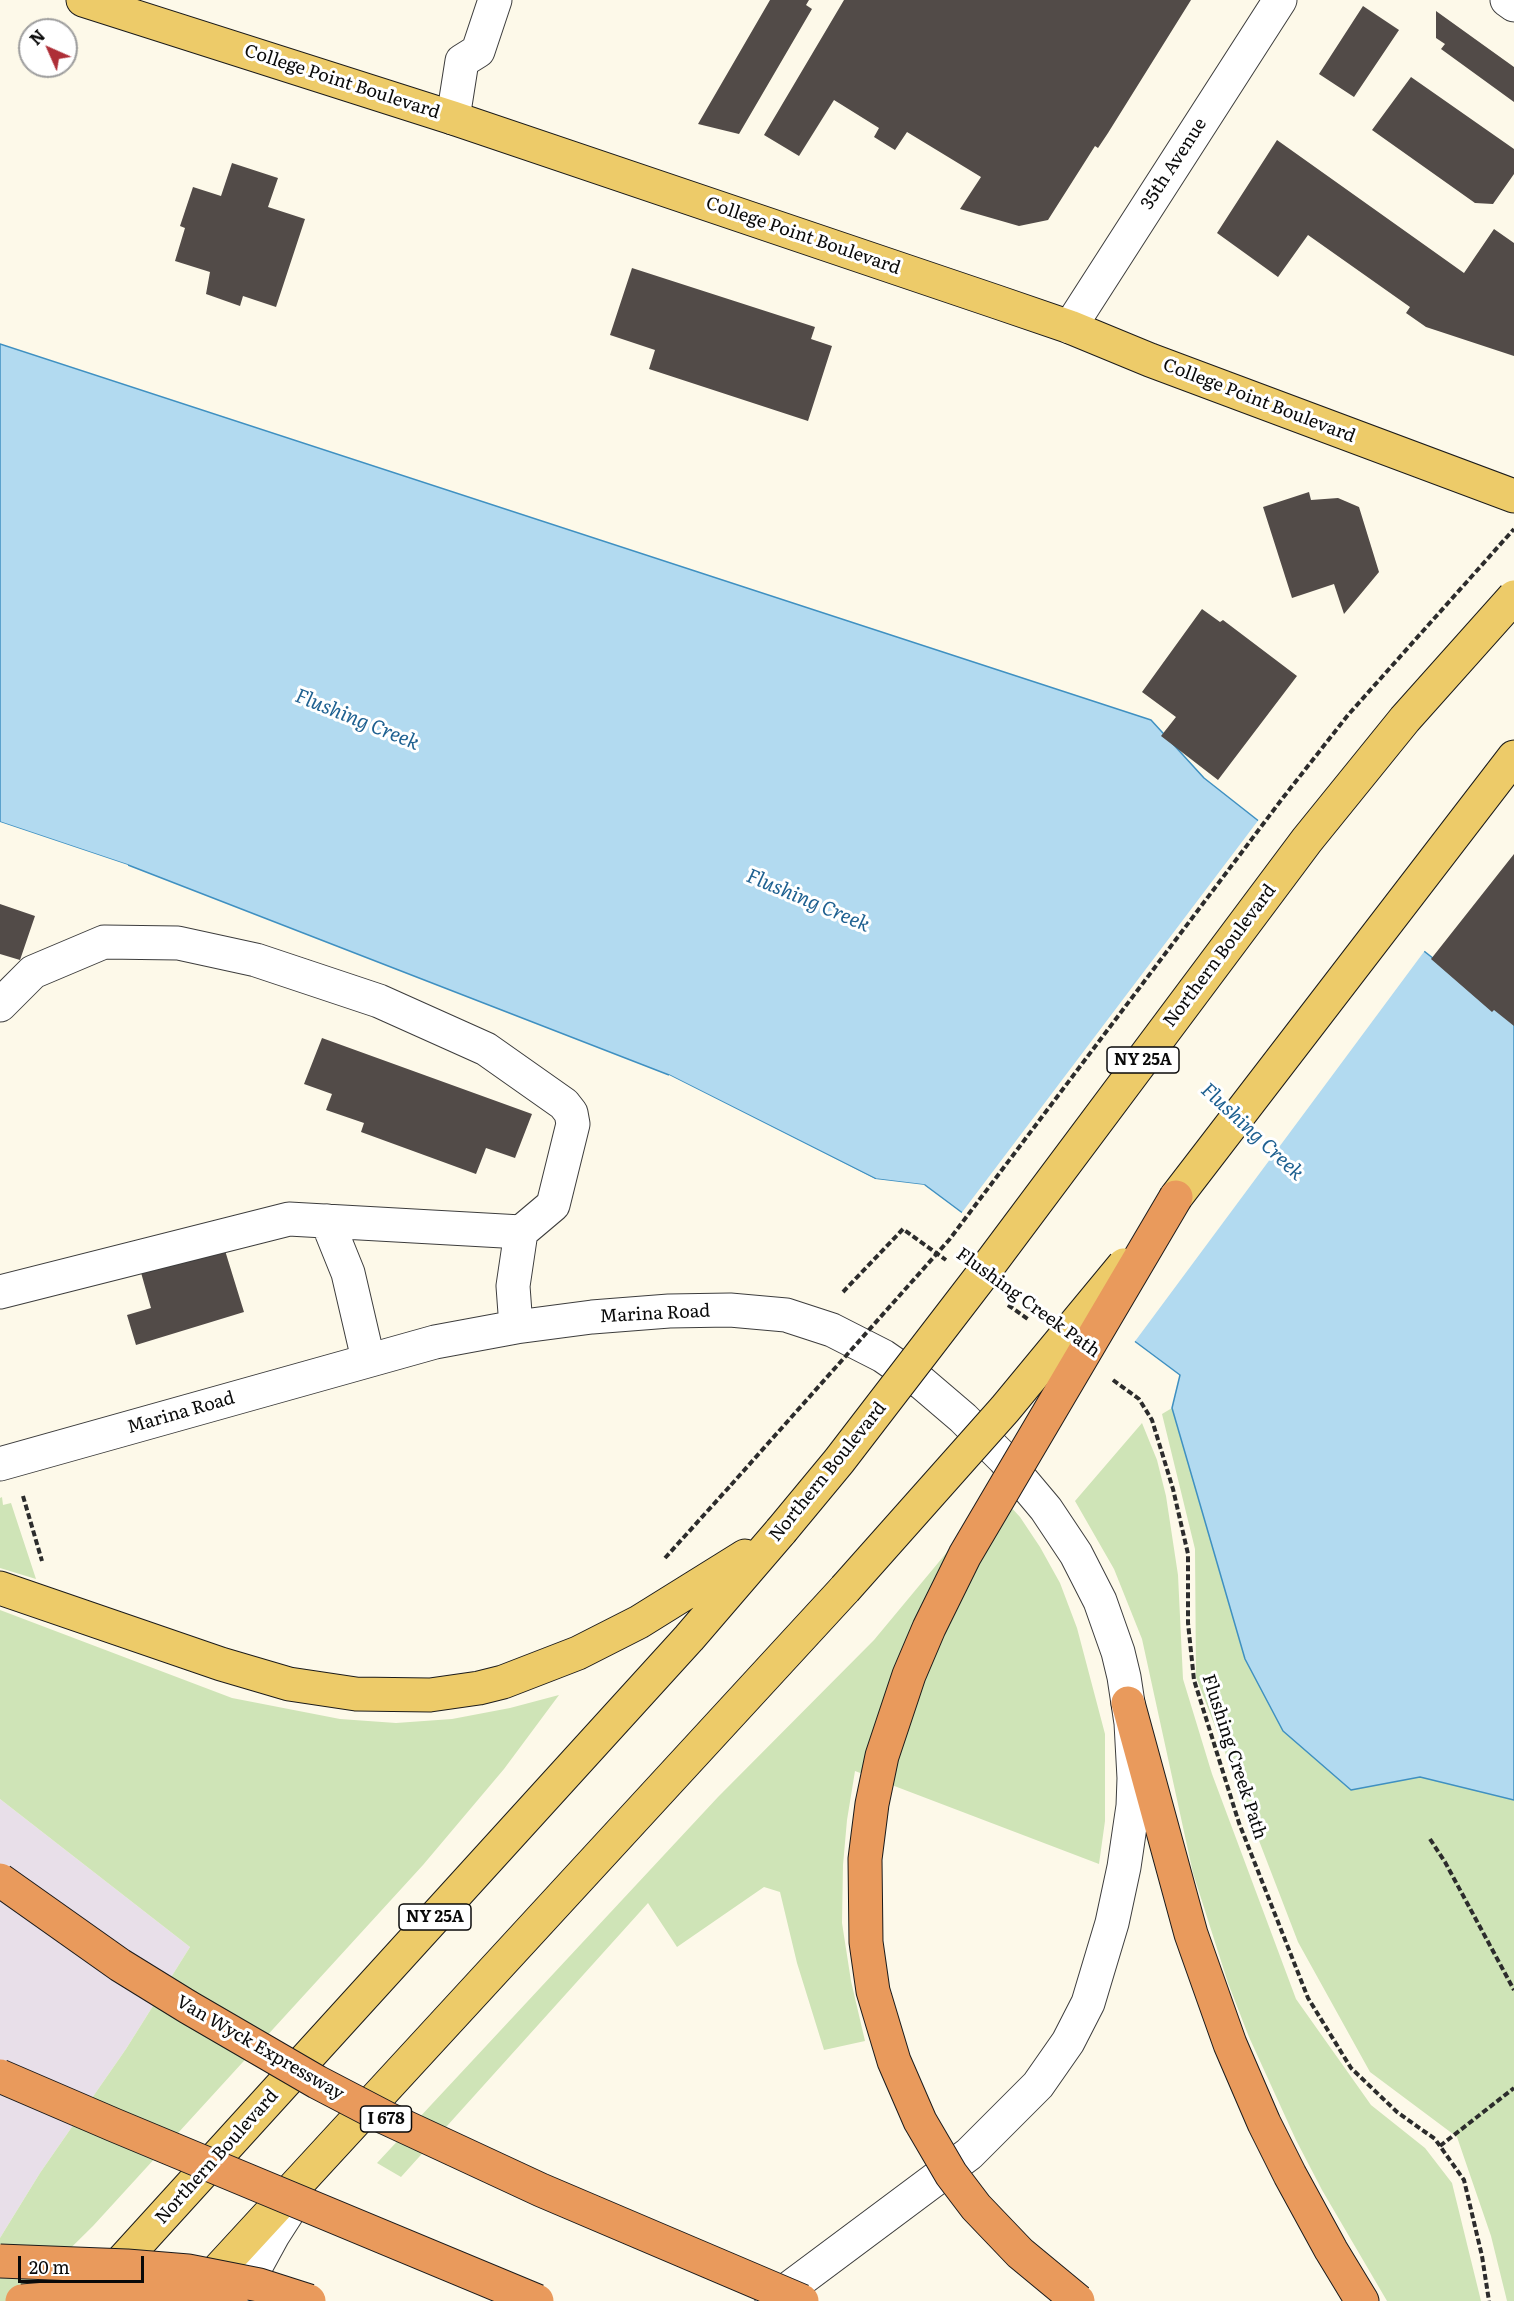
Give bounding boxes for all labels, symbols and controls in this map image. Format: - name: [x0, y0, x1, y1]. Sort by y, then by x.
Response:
- north arrow: [18, 18, 78, 78]
- text: N: [23, 23, 50, 50]
- street label: College Point Boulevard: [242, 40, 442, 124]
- street label: 35th Avenue: [1136, 114, 1212, 214]
- street label: College Point Boulevard: [703, 193, 903, 279]
- street label: College Point Boulevard: [1160, 354, 1358, 448]
- water label: Flushing Creek: [291, 684, 423, 756]
- water label: Flushing Creek: [743, 864, 873, 938]
- street label: Northern Boulevard: [1159, 880, 1281, 1032]
- road number: NY 25A: [1107, 1047, 1179, 1073]
- water label: Flushing Creek: [1196, 1078, 1308, 1186]
- street label: Flushing Creek Path: [952, 1244, 1104, 1362]
- street label: Marina Road: [599, 1300, 711, 1328]
- street label: Marina Road: [125, 1387, 237, 1439]
- street label: Northern Boulevard: [765, 1398, 891, 1546]
- street label: Flushing Creek Path: [1197, 1672, 1271, 1842]
- road number: NY 25A: [399, 1904, 471, 1930]
- street label: Van Wyck Expressway: [172, 1991, 348, 2105]
- street label: Northern Boulevard: [151, 2085, 283, 2229]
- road number: I 678: [360, 2106, 412, 2132]
- scale bar: [21, 2244, 147, 2282]
- text: 20 m: [29, 2253, 70, 2280]

